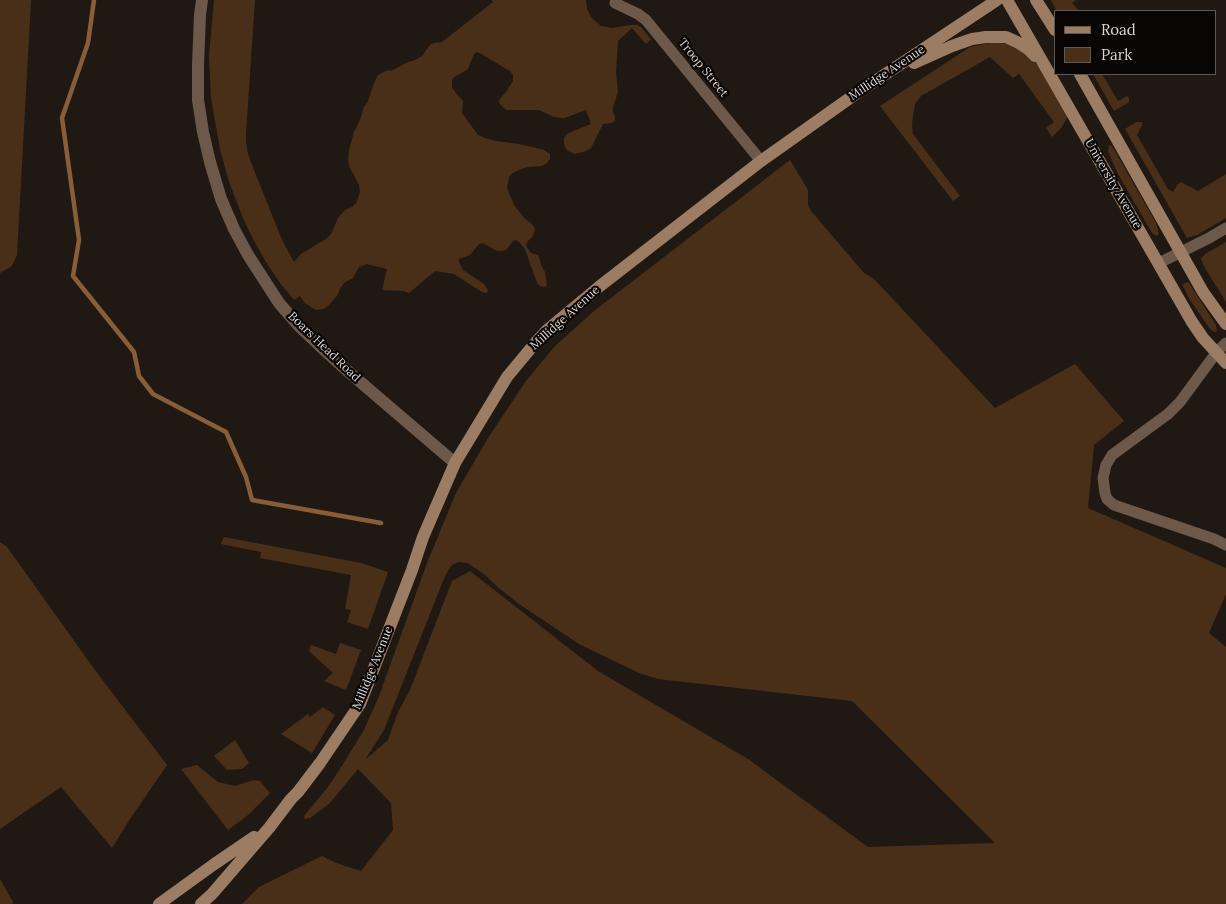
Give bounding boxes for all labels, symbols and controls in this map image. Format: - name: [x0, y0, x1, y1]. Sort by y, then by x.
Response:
- legend: [1054, 10, 1216, 75]
- text: Road: [1101, 20, 1136, 39]
- street label: Troop Street: [675, 36, 731, 100]
- street label: Millidge Avenue: [846, 42, 928, 104]
- text: Park: [1101, 45, 1132, 64]
- street label: University Avenue: [1081, 136, 1145, 232]
- street label: Millidge Avenue: [527, 283, 603, 353]
- street label: Boars Head Road: [285, 309, 363, 385]
- street label: Millidge Avenue: [350, 624, 396, 712]

